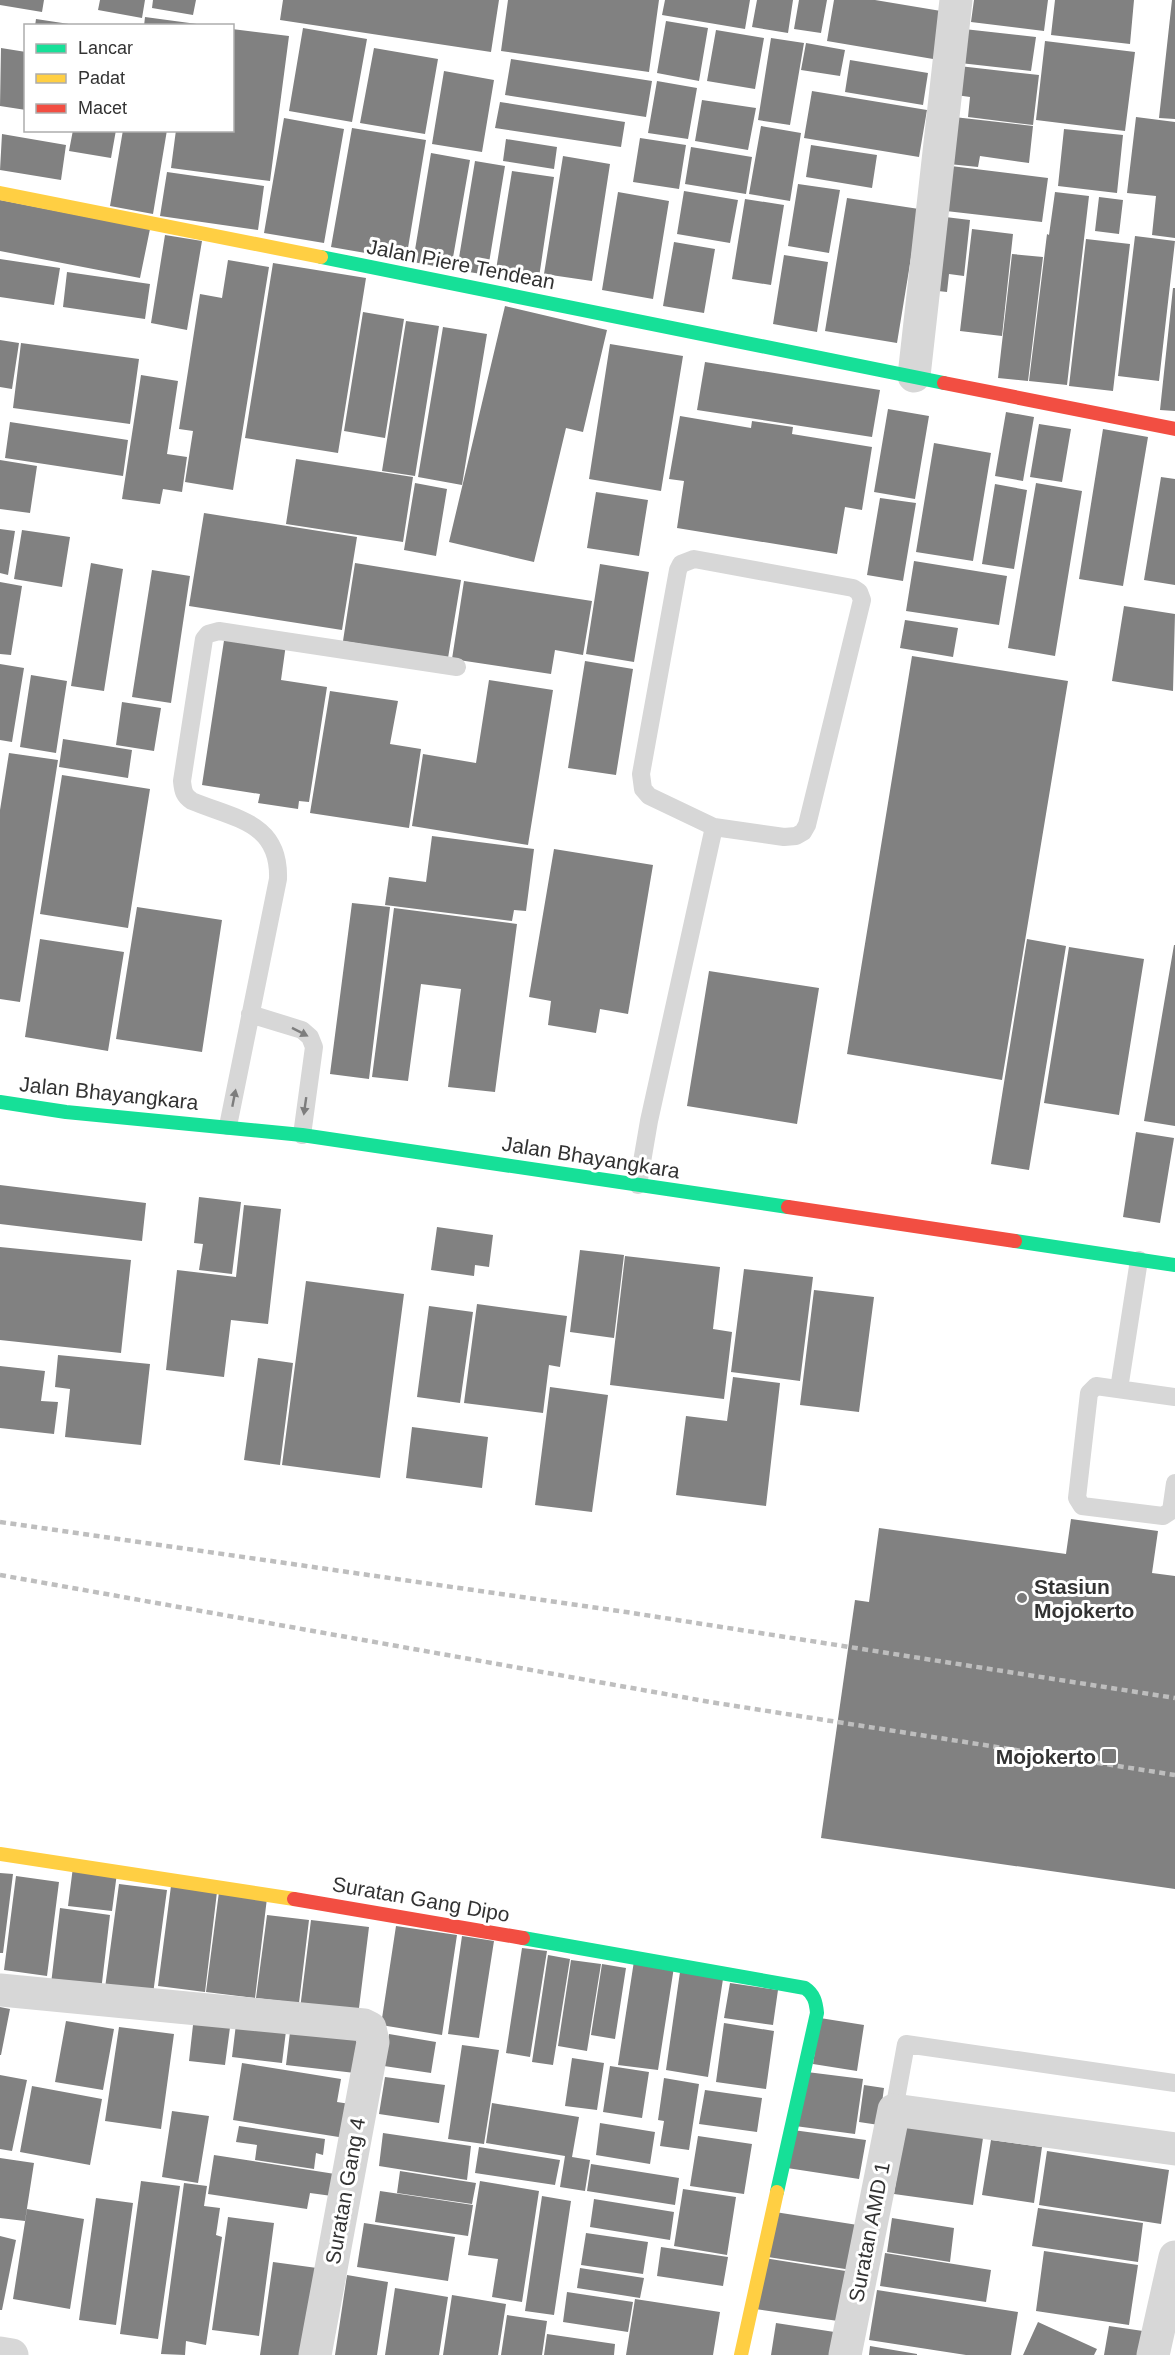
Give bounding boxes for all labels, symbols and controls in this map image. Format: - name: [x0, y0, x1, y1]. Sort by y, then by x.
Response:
- legend: [24, 24, 234, 132]
- text: Lancar: [78, 38, 133, 58]
- text: Padat: [78, 68, 125, 88]
- text: Macet: [78, 98, 127, 118]
- street label: Jalan Piere Tendean: [365, 234, 557, 294]
- one-way arrow: [291, 1026, 309, 1036]
- street label: Jalan Bhayangkara: [18, 1072, 200, 1114]
- one-way arrow: [230, 1088, 239, 1107]
- one-way arrow: [301, 1097, 310, 1116]
- street label: Jalan Bhayangkara: [500, 1132, 682, 1182]
- place label: Stasiun Mojokerto: [1034, 1575, 1134, 1622]
- marker: Stasiun Mojokerto: [1015, 1591, 1029, 1605]
- place label: Mojokerto: [996, 1745, 1096, 1768]
- marker: Mojokerto: [1100, 1747, 1118, 1765]
- street label: Suratan Gang Dipo: [330, 1872, 512, 1926]
- street label: Suratan Gang 4: [321, 2116, 369, 2266]
- street label: Suratan AMD 1: [844, 2160, 894, 2304]

